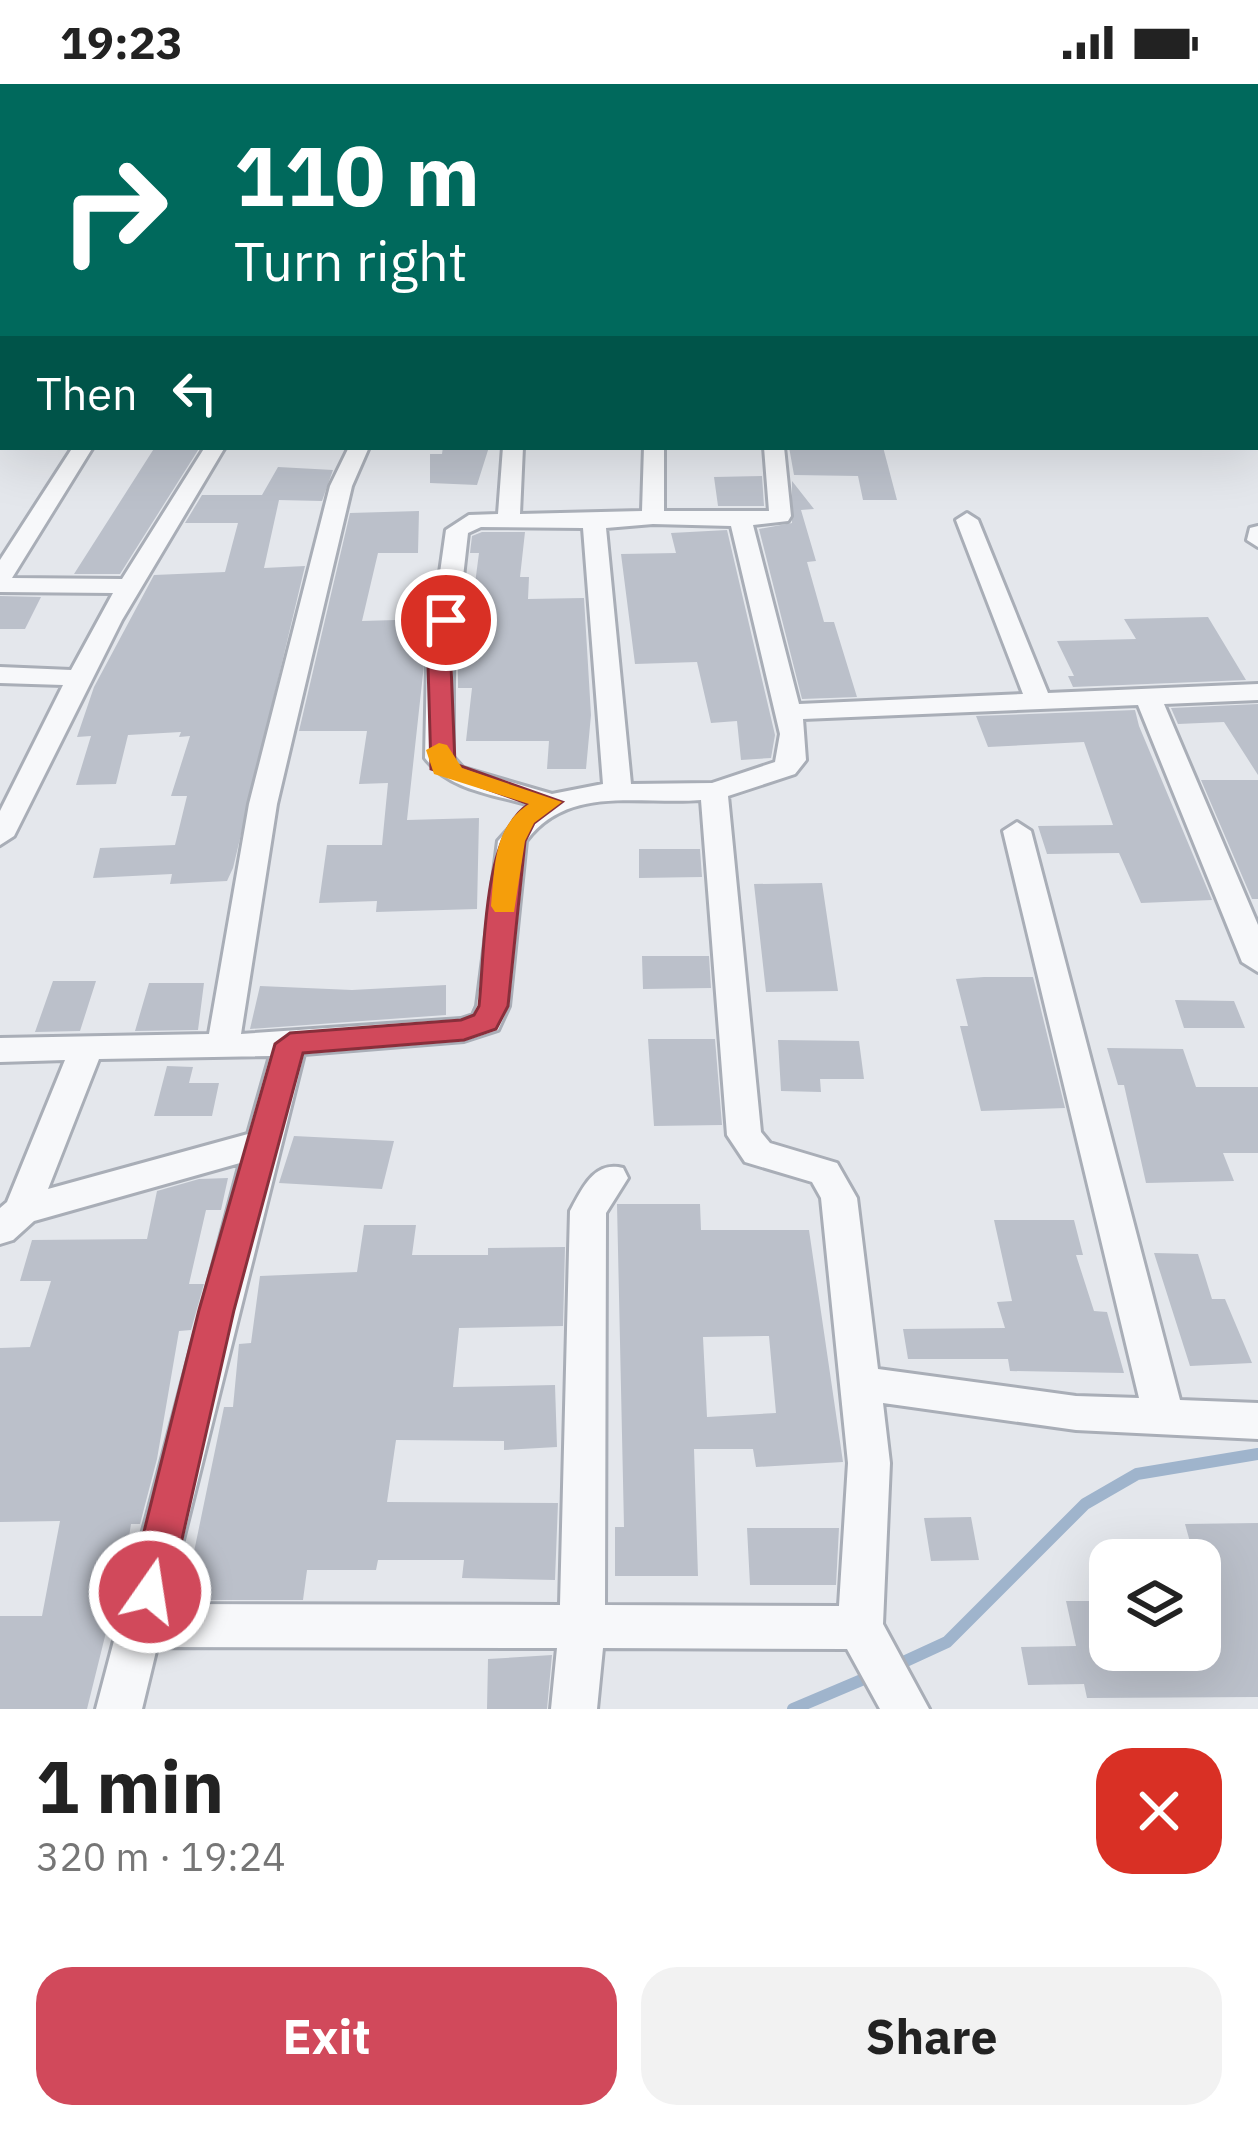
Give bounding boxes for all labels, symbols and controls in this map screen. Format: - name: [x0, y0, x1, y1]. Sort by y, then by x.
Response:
- text: 19:23: [60, 13, 183, 71]
- text: 110 m: [234, 120, 480, 229]
- icon: right: [36, 132, 192, 288]
- text: Turn right: [234, 226, 468, 296]
- icon: left: [162, 360, 228, 426]
- text: Then: [36, 364, 138, 422]
- pin: [395, 569, 497, 671]
- icon: arrive: [413, 587, 479, 653]
- position arrow: [87, 1529, 213, 1655]
- map controls: [1089, 1539, 1221, 1671]
- button: layers: [1089, 1539, 1221, 1671]
- text: 1 min: [36, 1739, 224, 1833]
- button: close: [1096, 1748, 1222, 1874]
- text: 320 m · 19:24: [36, 1831, 286, 1882]
- button: Exit: [36, 1967, 617, 2105]
- button: Share: [641, 1967, 1222, 2105]

